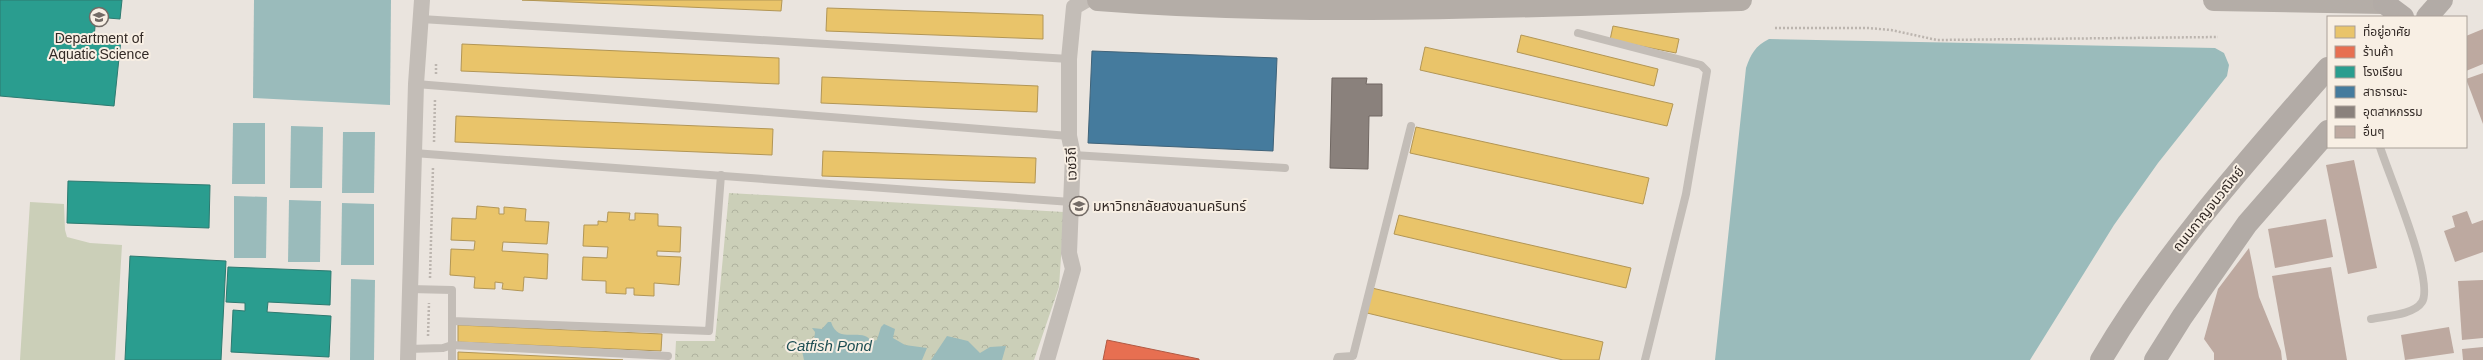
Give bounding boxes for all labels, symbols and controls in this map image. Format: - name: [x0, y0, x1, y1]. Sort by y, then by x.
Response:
- school or university icon: Department of Aquatic Science: [88, 6, 110, 28]
- legend: [2327, 16, 2467, 148]
- text: ที่อยู่อาศัย: [2363, 23, 2411, 39]
- place label: Department of Aquatic Science: [49, 30, 149, 62]
- text: ร้านค้า: [2363, 45, 2393, 59]
- text: โรงเรียน: [2363, 65, 2403, 79]
- text: สาธารณะ: [2363, 85, 2407, 99]
- text: อุตสาหกรรม: [2363, 105, 2423, 119]
- text: อื่นๆ: [2363, 123, 2384, 139]
- street label: เวชวิถี: [1062, 147, 1080, 181]
- street label: ถนนกาญจนวณิชย์: [2169, 163, 2247, 254]
- school or university icon: มหาวิทยาลัยสงขลานครินทร์: [1068, 195, 1090, 217]
- place label: มหาวิทยาลัยสงขลานครินทร์: [1093, 198, 1247, 214]
- water label: Catfish Pond: [786, 337, 873, 354]

